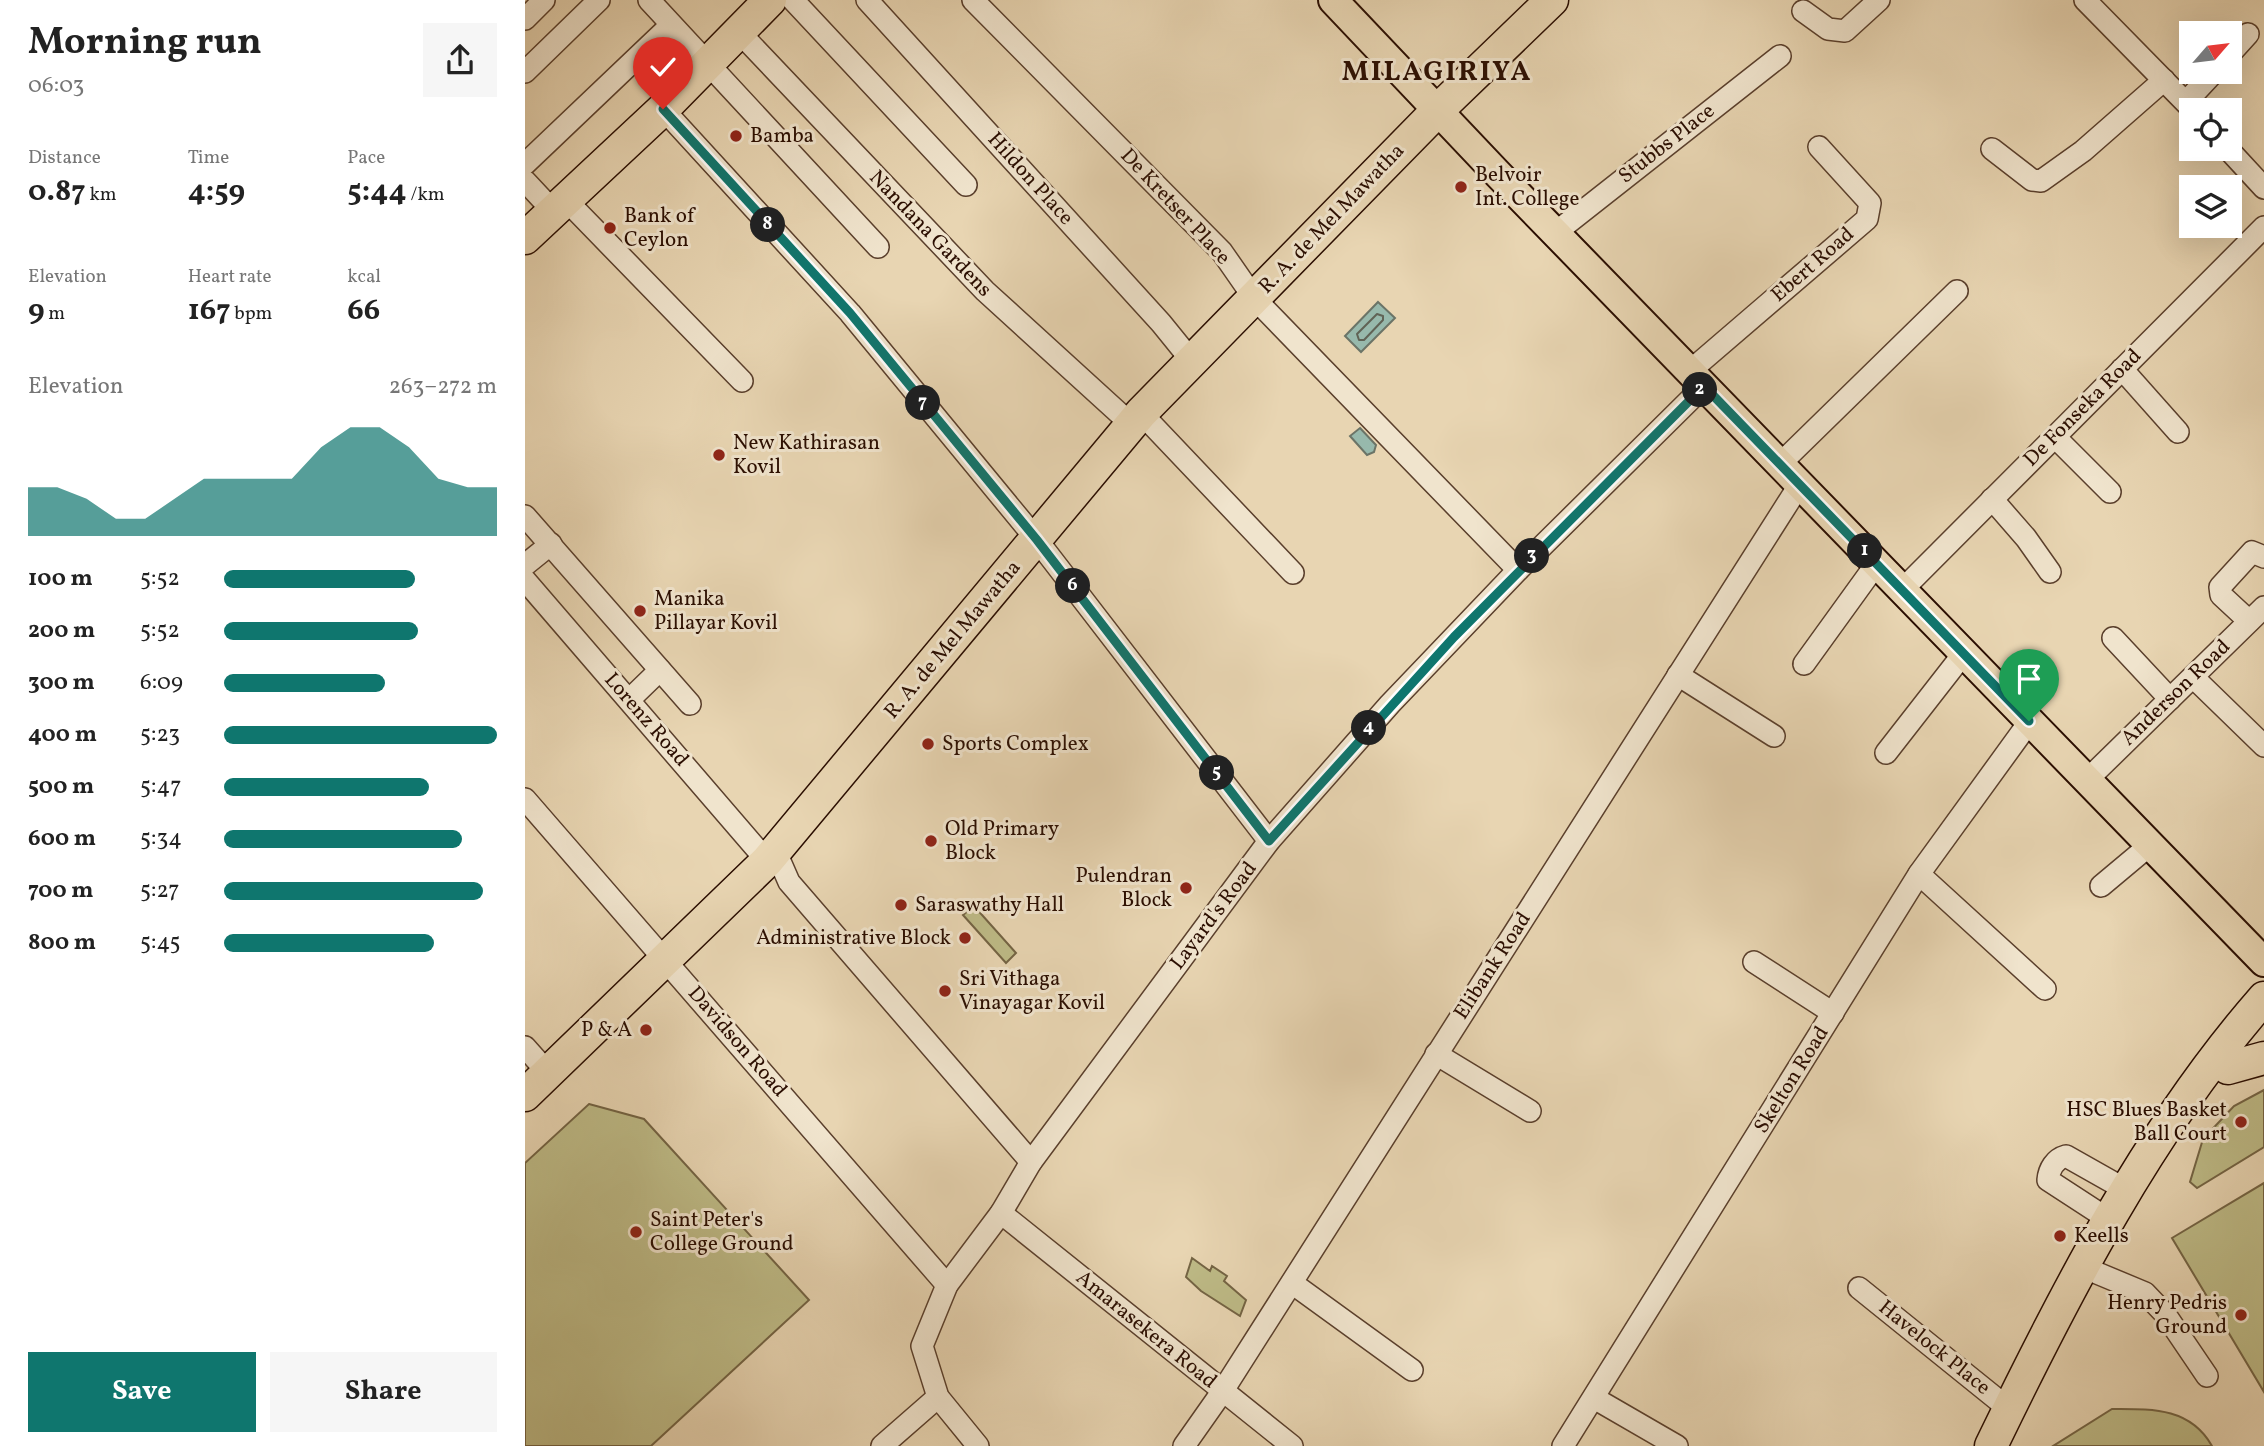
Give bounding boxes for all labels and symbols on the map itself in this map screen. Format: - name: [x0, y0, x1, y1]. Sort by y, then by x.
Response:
- north arrow: [2179, 21, 2242, 84]
- pin: [633, 37, 693, 109]
- district label: MILAGIRIYA: [1342, 53, 1532, 92]
- street label: Stubbs Place: [1613, 97, 1721, 191]
- place label: Bamba: [750, 122, 814, 151]
- street label: Hildon Place: [980, 126, 1080, 232]
- marker: Bamba: [728, 128, 744, 144]
- street label: R. A. de Mel Mawatha: [1252, 137, 1412, 301]
- street label: De Kretser Place: [1113, 142, 1237, 272]
- place label: Belvoir Int. College: [1475, 161, 1579, 214]
- street label: Nandana Gardens: [862, 164, 998, 304]
- marker: Belvoir Int. College: [1453, 179, 1469, 195]
- place label: Bank of Ceylon: [624, 202, 696, 255]
- pin: 8: [751, 208, 785, 243]
- marker: Bank of Ceylon: [602, 220, 618, 236]
- street label: Ebert Road: [1765, 221, 1861, 309]
- street label: De Fonseka Road: [2017, 342, 2149, 474]
- pin: 2: [1683, 372, 1717, 408]
- pin: 7: [905, 386, 941, 420]
- place label: New Kathirasan Kovil: [733, 429, 880, 482]
- marker: New Kathirasan Kovil: [711, 447, 727, 463]
- pin: 1: [1847, 534, 1883, 568]
- pin: 3: [1515, 538, 1549, 574]
- street label: R. A. de Mel Mawatha: [878, 554, 1028, 726]
- pin: 6: [1055, 568, 1091, 604]
- place label: Manika Pillayar Kovil: [654, 585, 778, 638]
- marker: Manika Pillayar Kovil: [632, 603, 648, 619]
- street label: Anderson Road: [2115, 633, 2237, 753]
- pin: [1999, 649, 2059, 721]
- street label: Lorenz Road: [597, 667, 695, 773]
- pin: 4: [1351, 710, 1387, 746]
- place label: Sports Complex: [942, 730, 1089, 759]
- marker: Sports Complex: [920, 736, 936, 752]
- pin: 5: [1199, 756, 1235, 790]
- place label: Old Primary Block: [945, 815, 1060, 868]
- marker: Old Primary Block: [923, 833, 939, 849]
- street label: Layard's Road: [1164, 856, 1264, 976]
- place label: Pulendran Block: [1076, 862, 1173, 915]
- marker: Pulendran Block: [1178, 880, 1194, 896]
- place label: Saraswathy Hall: [915, 891, 1064, 920]
- marker: Saraswathy Hall: [893, 897, 909, 913]
- street label: Elibank Road: [1447, 907, 1539, 1025]
- place label: Administrative Block: [756, 924, 952, 953]
- marker: Administrative Block: [957, 930, 973, 946]
- place label: Sri Vithaga Vinayagar Kovil: [959, 965, 1105, 1018]
- street label: Davidson Road: [681, 980, 793, 1104]
- marker: Sri Vithaga Vinayagar Kovil: [937, 983, 953, 999]
- place label: P & A: [581, 1016, 632, 1045]
- street label: Skelton Road: [1748, 1021, 1836, 1139]
- marker: P & A: [638, 1022, 654, 1038]
- place label: HSC Blues Basket Ball Court: [2066, 1096, 2227, 1149]
- marker: HSC Blues Basket Ball Court: [2233, 1114, 2249, 1130]
- place label: Saint Peter's College Ground: [650, 1206, 794, 1259]
- place label: Keells: [2074, 1222, 2129, 1251]
- marker: Saint Peter's College Ground: [628, 1224, 644, 1240]
- marker: Keells: [2052, 1228, 2068, 1244]
- street label: Amarasekera Road: [1069, 1264, 1223, 1396]
- place label: Henry Pedris Ground: [2107, 1289, 2227, 1342]
- street label: Havelock Place: [1872, 1294, 1996, 1402]
- marker: Henry Pedris Ground: [2233, 1307, 2249, 1323]

